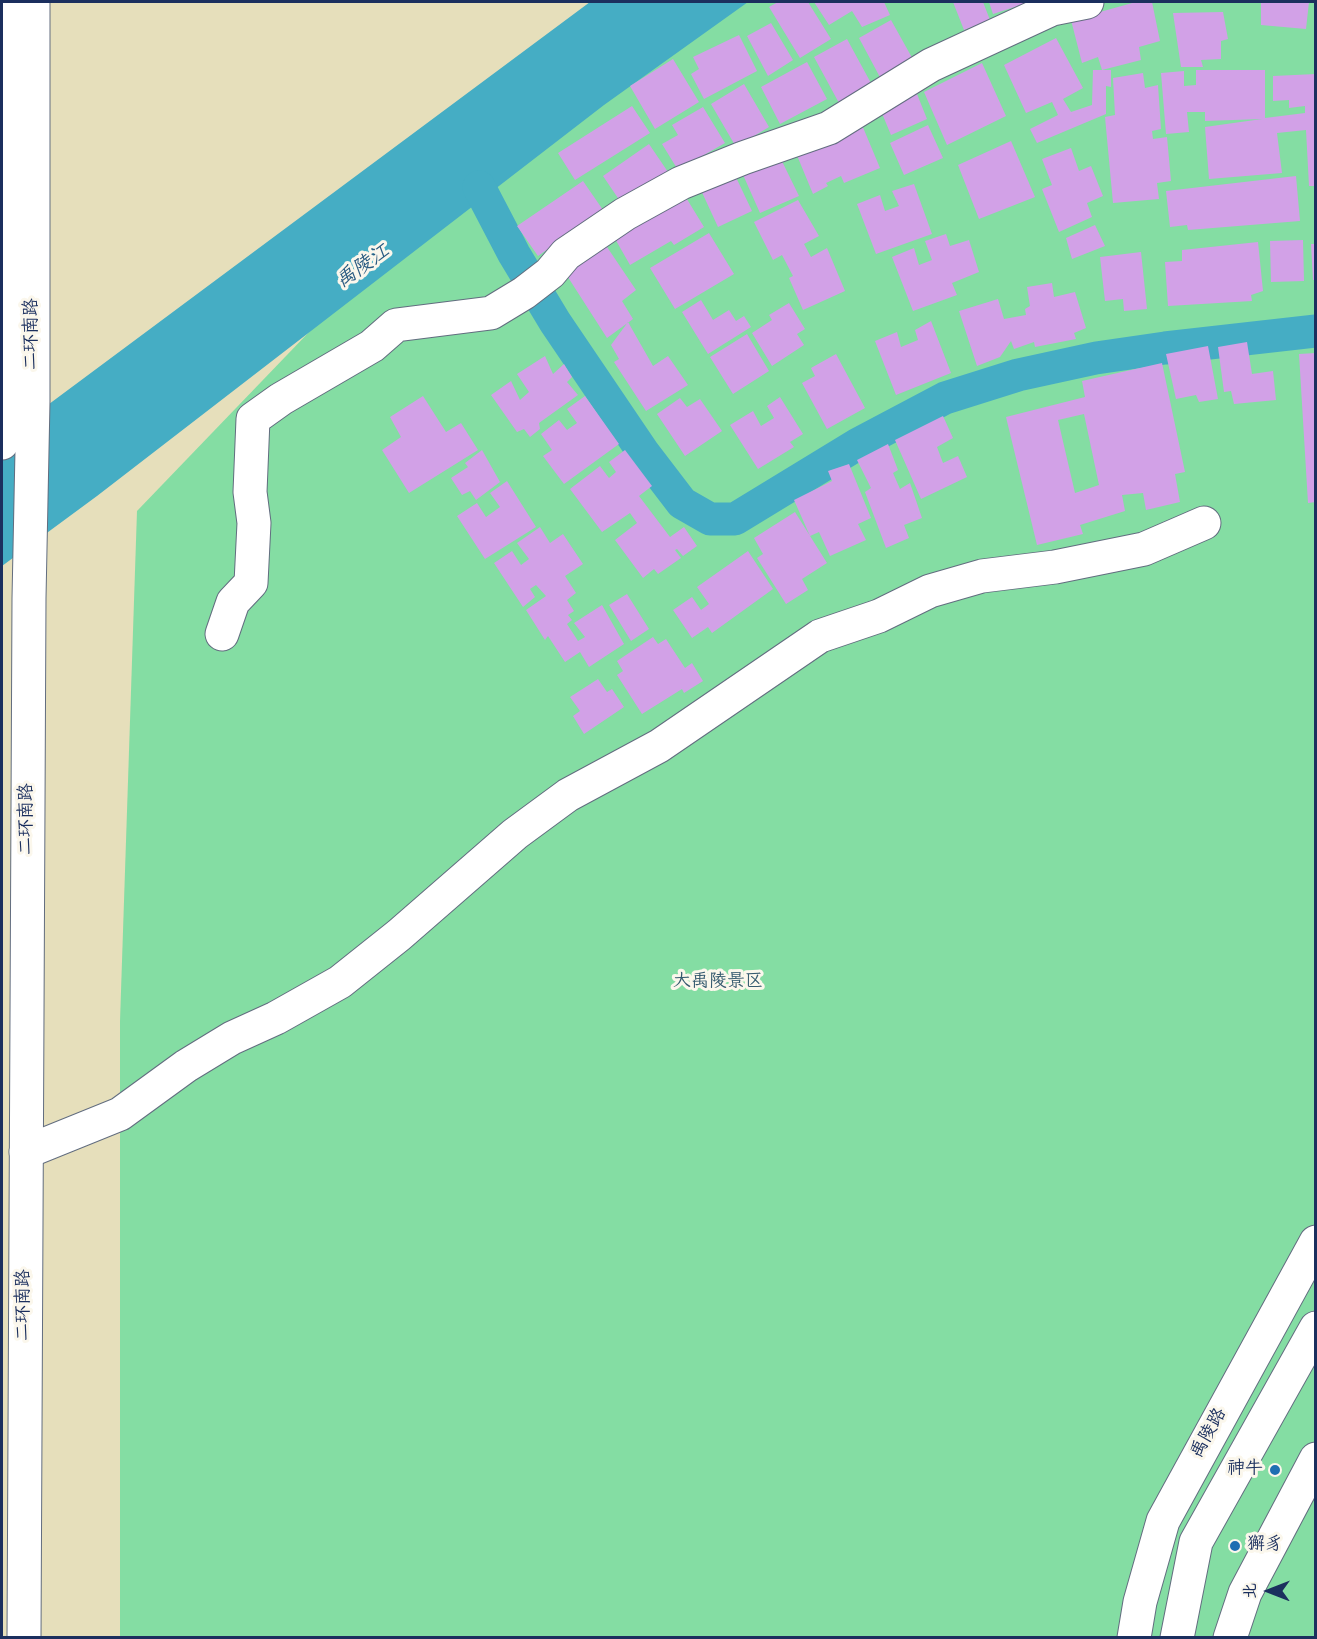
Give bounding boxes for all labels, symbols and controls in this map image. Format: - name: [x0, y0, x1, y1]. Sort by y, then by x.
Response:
- water label: 禹陵江: [333, 241, 395, 295]
- street label: 二环南路: [22, 298, 44, 370]
- street label: 二环南路: [17, 783, 39, 855]
- park label: 大禹陵景区: [673, 972, 763, 994]
- street label: 二环南路: [14, 1269, 36, 1341]
- street label: 禹陵路: [1187, 1405, 1233, 1463]
- place label: 神牛: [1227, 1459, 1263, 1481]
- marker: 神牛: [1268, 1463, 1282, 1477]
- place label: 獬豸: [1247, 1535, 1283, 1557]
- marker: 獬豸: [1228, 1539, 1242, 1553]
- north arrow: [1239, 1561, 1299, 1621]
- text: 北: [1238, 1583, 1263, 1599]

